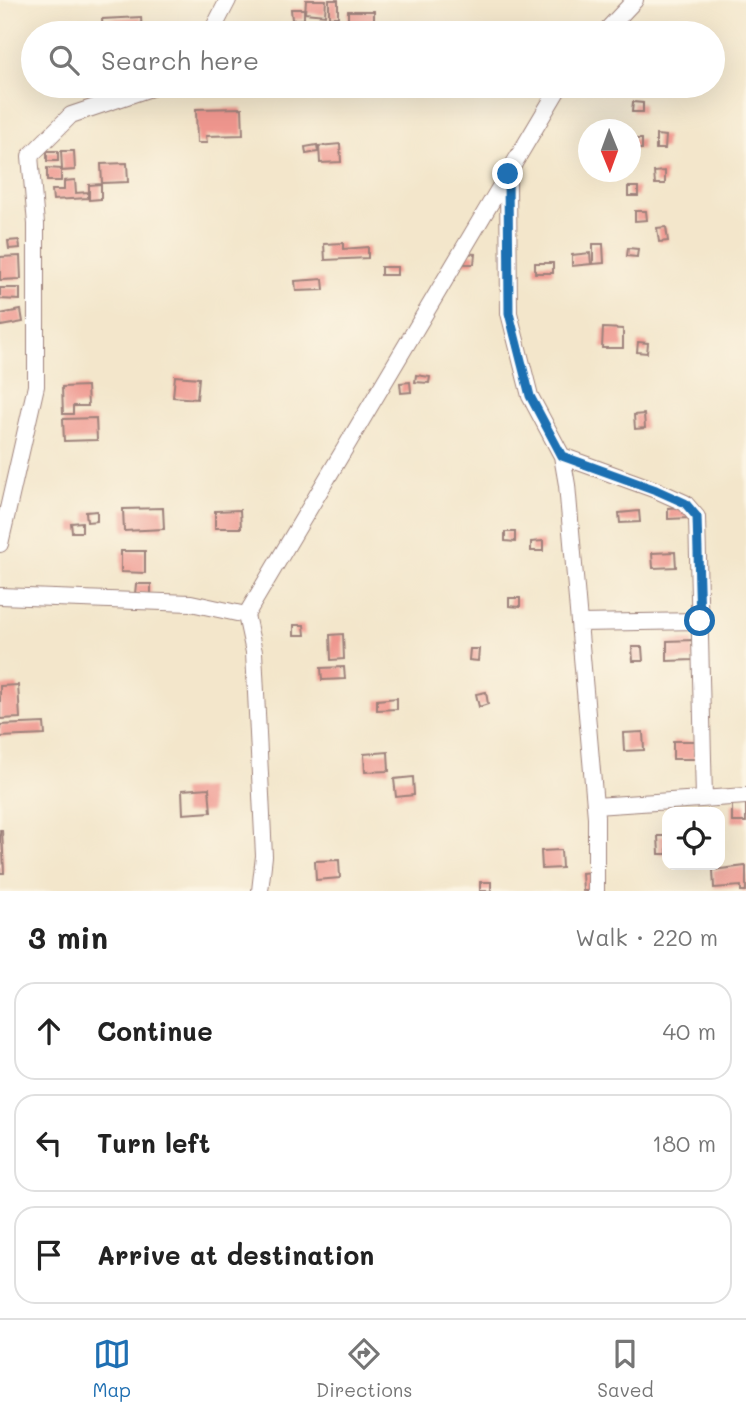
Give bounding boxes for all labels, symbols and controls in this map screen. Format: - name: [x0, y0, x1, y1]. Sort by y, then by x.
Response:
- search box: [21, 21, 725, 98]
- icon: search: [45, 41, 83, 79]
- text: Search here: [101, 43, 259, 77]
- north arrow: [578, 119, 641, 182]
- route end: [492, 158, 523, 189]
- route start: [684, 605, 715, 636]
- map controls: [662, 807, 725, 870]
- button: locate: [662, 807, 725, 870]
- text: 3 min: [28, 917, 108, 957]
- text: Walk · 220 m: [575, 922, 718, 952]
- icon: ahead: [30, 1012, 68, 1050]
- text: Continue: [97, 1014, 213, 1048]
- text: 40 m: [663, 1016, 716, 1046]
- icon: left: [30, 1124, 68, 1162]
- text: Turn left: [97, 1126, 210, 1160]
- text: 180 m: [652, 1128, 716, 1158]
- icon: arrive: [30, 1236, 68, 1274]
- text: Arrive at destination: [97, 1238, 374, 1272]
- tab: Map: [92, 1335, 131, 1402]
- tab: Directions: [316, 1335, 412, 1402]
- tab: Saved: [597, 1335, 654, 1402]

